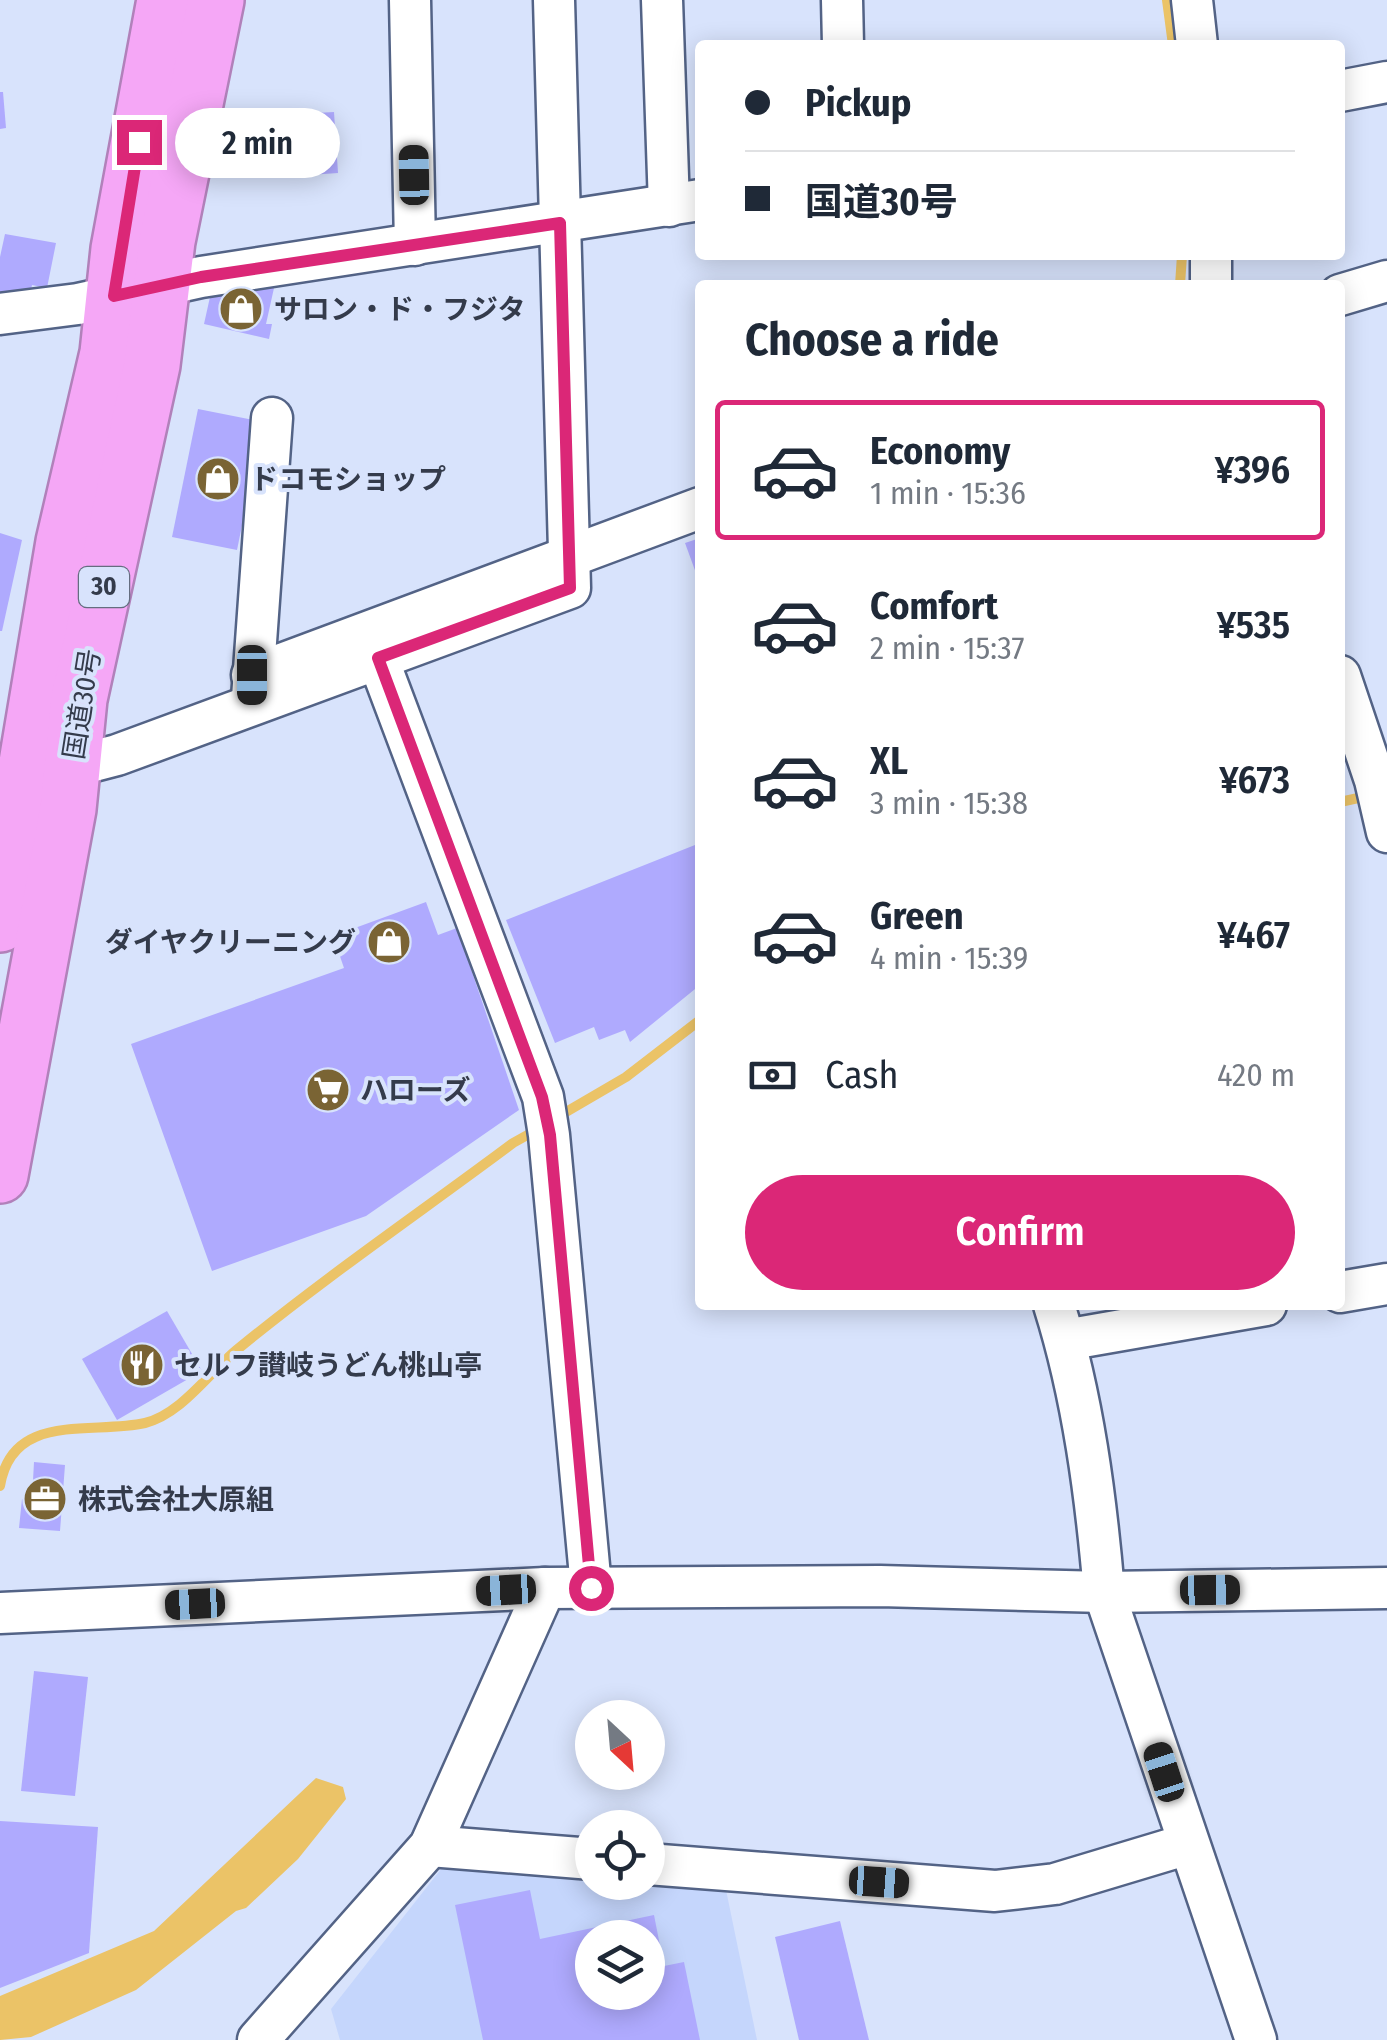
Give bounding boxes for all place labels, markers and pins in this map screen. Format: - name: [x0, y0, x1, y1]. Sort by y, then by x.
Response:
- shop icon: サロン・ド・フジタ: [218, 286, 264, 332]
- place label: サロン・ド・フジタ: [274, 293, 525, 326]
- shop icon: ドコモショップ: [195, 456, 241, 502]
- place label: ドコモショップ: [250, 463, 446, 496]
- shop icon: ダイヤクリーニング: [366, 919, 412, 965]
- place label: ダイヤクリーニング: [105, 926, 356, 959]
- supermarket icon: ハローズ: [305, 1067, 351, 1113]
- place label: ハローズ: [360, 1074, 471, 1107]
- restaurant icon: セルフ讃岐うどん桃山亭: [119, 1342, 165, 1388]
- place label: セルフ讃岐うどん桃山亭: [174, 1349, 482, 1382]
- office icon: 株式会社大原組: [22, 1476, 68, 1522]
- place label: 株式会社大原組: [78, 1483, 274, 1516]

